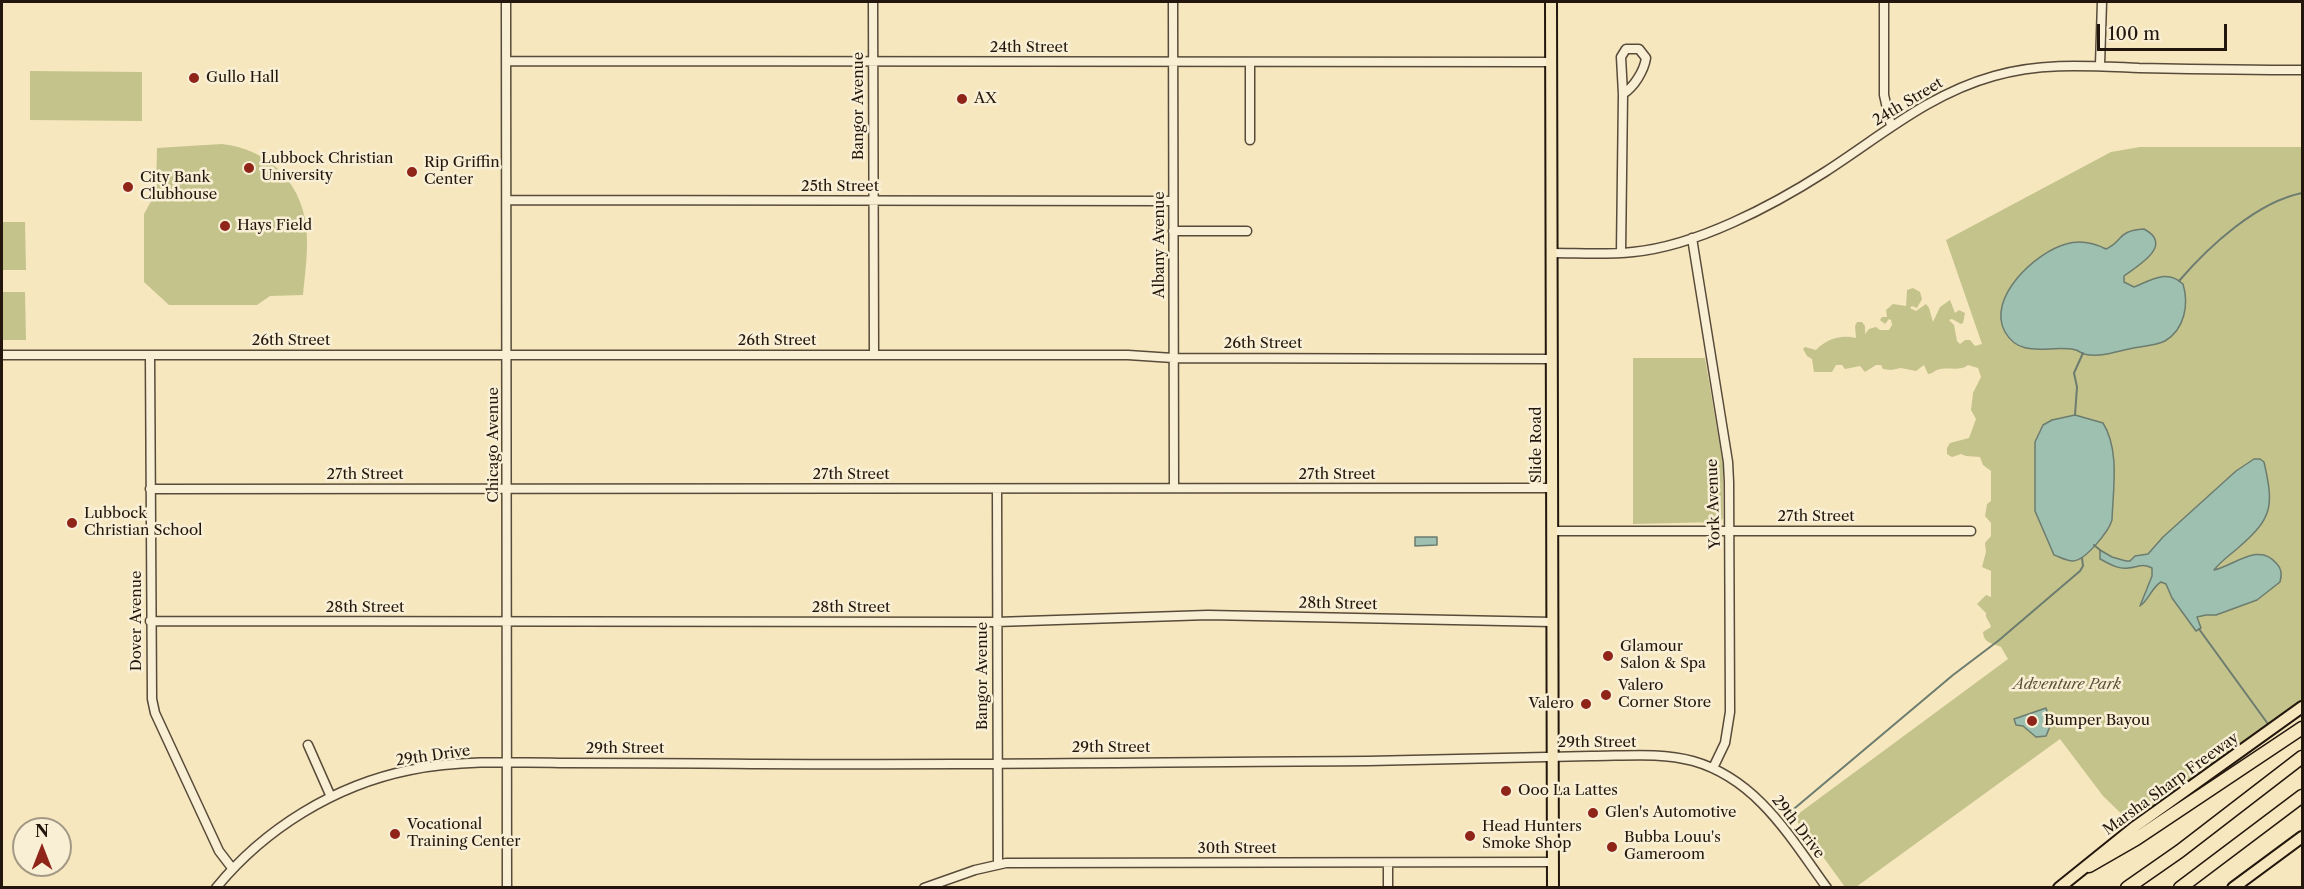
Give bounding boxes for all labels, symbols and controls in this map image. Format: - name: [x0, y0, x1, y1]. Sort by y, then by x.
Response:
- scale bar: [2100, 12, 2230, 50]
- text: 100 m: [2108, 23, 2160, 45]
- street label: 24th Street: [990, 39, 1068, 57]
- street label: Bangor Avenue: [850, 52, 868, 160]
- place label: Gullo Hall: [206, 69, 279, 87]
- marker: Gullo Hall: [187, 71, 201, 85]
- street label: 24th Street: [1870, 74, 1946, 130]
- place label: AX: [974, 90, 997, 108]
- marker: AX: [955, 92, 969, 106]
- place label: Lubbock Christian University: [261, 150, 393, 185]
- place label: Rip Griffin Center: [424, 154, 500, 189]
- marker: Lubbock Christian University: [242, 161, 256, 175]
- marker: Rip Griffin Center: [405, 165, 419, 179]
- place label: City Bank Clubhouse: [140, 169, 217, 204]
- street label: 25th Street: [801, 178, 879, 196]
- marker: City Bank Clubhouse: [121, 180, 135, 194]
- street label: Albany Avenue: [1151, 191, 1169, 299]
- place label: Hays Field: [237, 217, 312, 235]
- marker: Hays Field: [218, 219, 232, 233]
- street label: 26th Street: [252, 332, 330, 350]
- street label: 26th Street: [738, 332, 816, 350]
- street label: 26th Street: [1224, 335, 1302, 353]
- street label: Chicago Avenue: [485, 387, 503, 503]
- street label: Slide Road: [1528, 407, 1546, 483]
- street label: York Avenue: [1703, 459, 1725, 549]
- street label: 27th Street: [326, 466, 404, 484]
- street label: 27th Street: [812, 466, 890, 484]
- street label: 27th Street: [1298, 466, 1376, 484]
- place label: Lubbock Christian School: [84, 505, 203, 540]
- street label: 27th Street: [1777, 508, 1855, 526]
- marker: Lubbock Christian School: [65, 516, 79, 530]
- street label: Dover Avenue: [128, 571, 146, 671]
- street label: 28th Street: [1298, 594, 1378, 614]
- street label: 28th Street: [326, 599, 404, 617]
- street label: 28th Street: [812, 599, 890, 617]
- street label: Bangor Avenue: [974, 622, 992, 730]
- place label: Glamour Salon & Spa: [1620, 638, 1706, 673]
- marker: Glamour Salon & Spa: [1601, 649, 1615, 663]
- park label: Adventure Park: [2013, 676, 2121, 694]
- place label: Valero Corner Store: [1618, 677, 1711, 712]
- marker: Valero Corner Store: [1599, 688, 1613, 702]
- place label: Valero: [1528, 695, 1574, 713]
- marker: Valero: [1579, 697, 1593, 711]
- place label: Bumper Bayou: [2044, 712, 2150, 730]
- marker: Bumper Bayou: [2025, 714, 2039, 728]
- street label: Marsha Sharp Freeway: [2100, 729, 2242, 839]
- street label: 29th Street: [1558, 734, 1636, 752]
- street label: 29th Street: [1072, 739, 1150, 757]
- street label: 29th Street: [586, 740, 664, 758]
- street label: 29th Drive: [395, 742, 471, 770]
- place label: Ooo La Lattes: [1518, 782, 1618, 800]
- marker: Ooo La Lattes: [1499, 784, 1513, 798]
- street label: 29th Drive: [1768, 792, 1828, 862]
- place label: Glen's Automotive: [1605, 804, 1736, 822]
- marker: Glen's Automotive: [1586, 806, 1600, 820]
- place label: Vocational Training Center: [407, 816, 521, 851]
- north arrow: [12, 817, 72, 877]
- place label: Head Hunters Smoke Shop: [1482, 818, 1582, 853]
- text: N: [35, 821, 49, 841]
- marker: Vocational Training Center: [388, 827, 402, 841]
- marker: Head Hunters Smoke Shop: [1463, 829, 1477, 843]
- place label: Bubba Louu's Gameroom: [1624, 829, 1721, 864]
- street label: 30th Street: [1198, 840, 1276, 858]
- marker: Bubba Louu's Gameroom: [1605, 840, 1619, 854]

